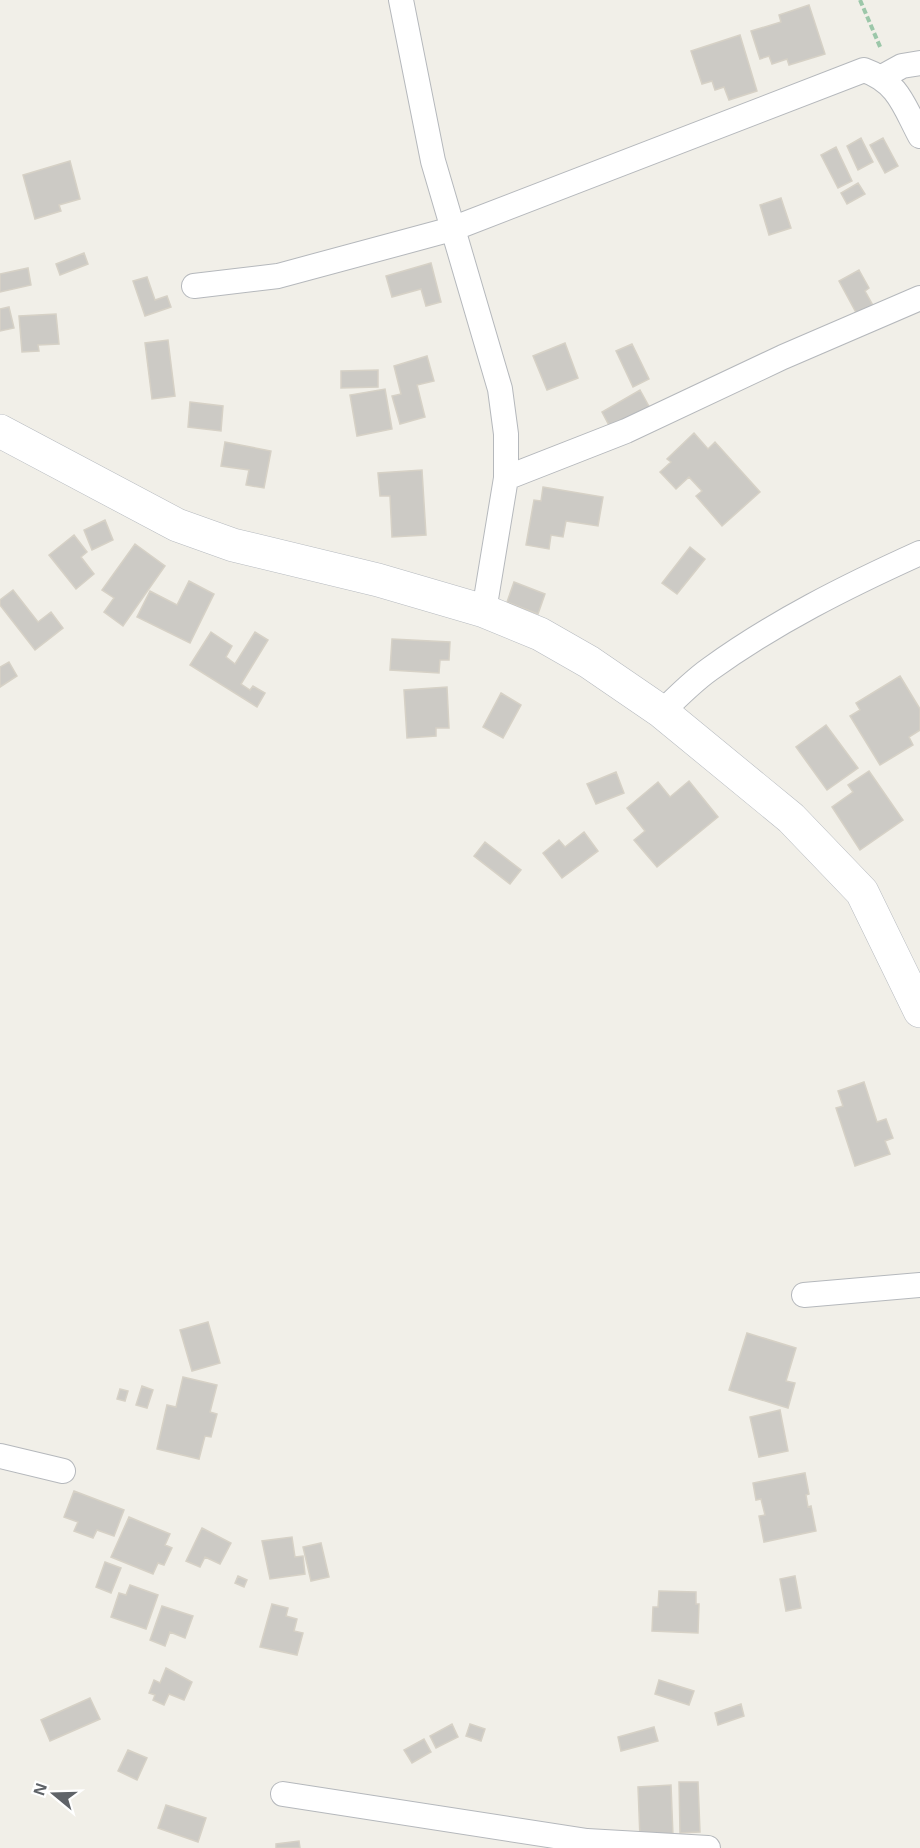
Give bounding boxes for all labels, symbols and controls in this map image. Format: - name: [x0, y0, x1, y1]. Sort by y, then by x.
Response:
- north arrow: [24, 1764, 84, 1824]
- text: N: [30, 1781, 50, 1798]

